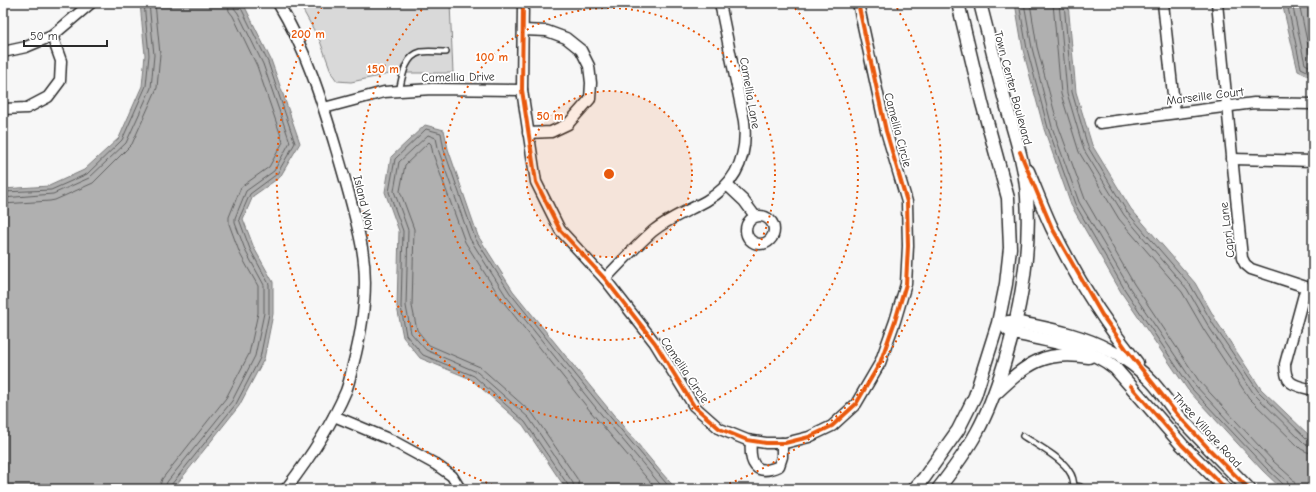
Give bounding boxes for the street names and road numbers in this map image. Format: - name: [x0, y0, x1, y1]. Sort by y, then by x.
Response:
- street label: Town Center Boulevard: [991, 29, 1035, 147]
- street label: Camellia Lane: [737, 56, 763, 130]
- street label: Camellia Drive: [421, 69, 495, 85]
- street label: Marseille Court: [1165, 84, 1245, 108]
- street label: Camellia Circle: [881, 91, 915, 169]
- street label: Island Way: [350, 174, 378, 233]
- street label: Capri Lane: [1217, 201, 1237, 259]
- street label: Camellia Circle: [658, 334, 712, 406]
- street label: Three Village Road: [1170, 390, 1244, 470]

